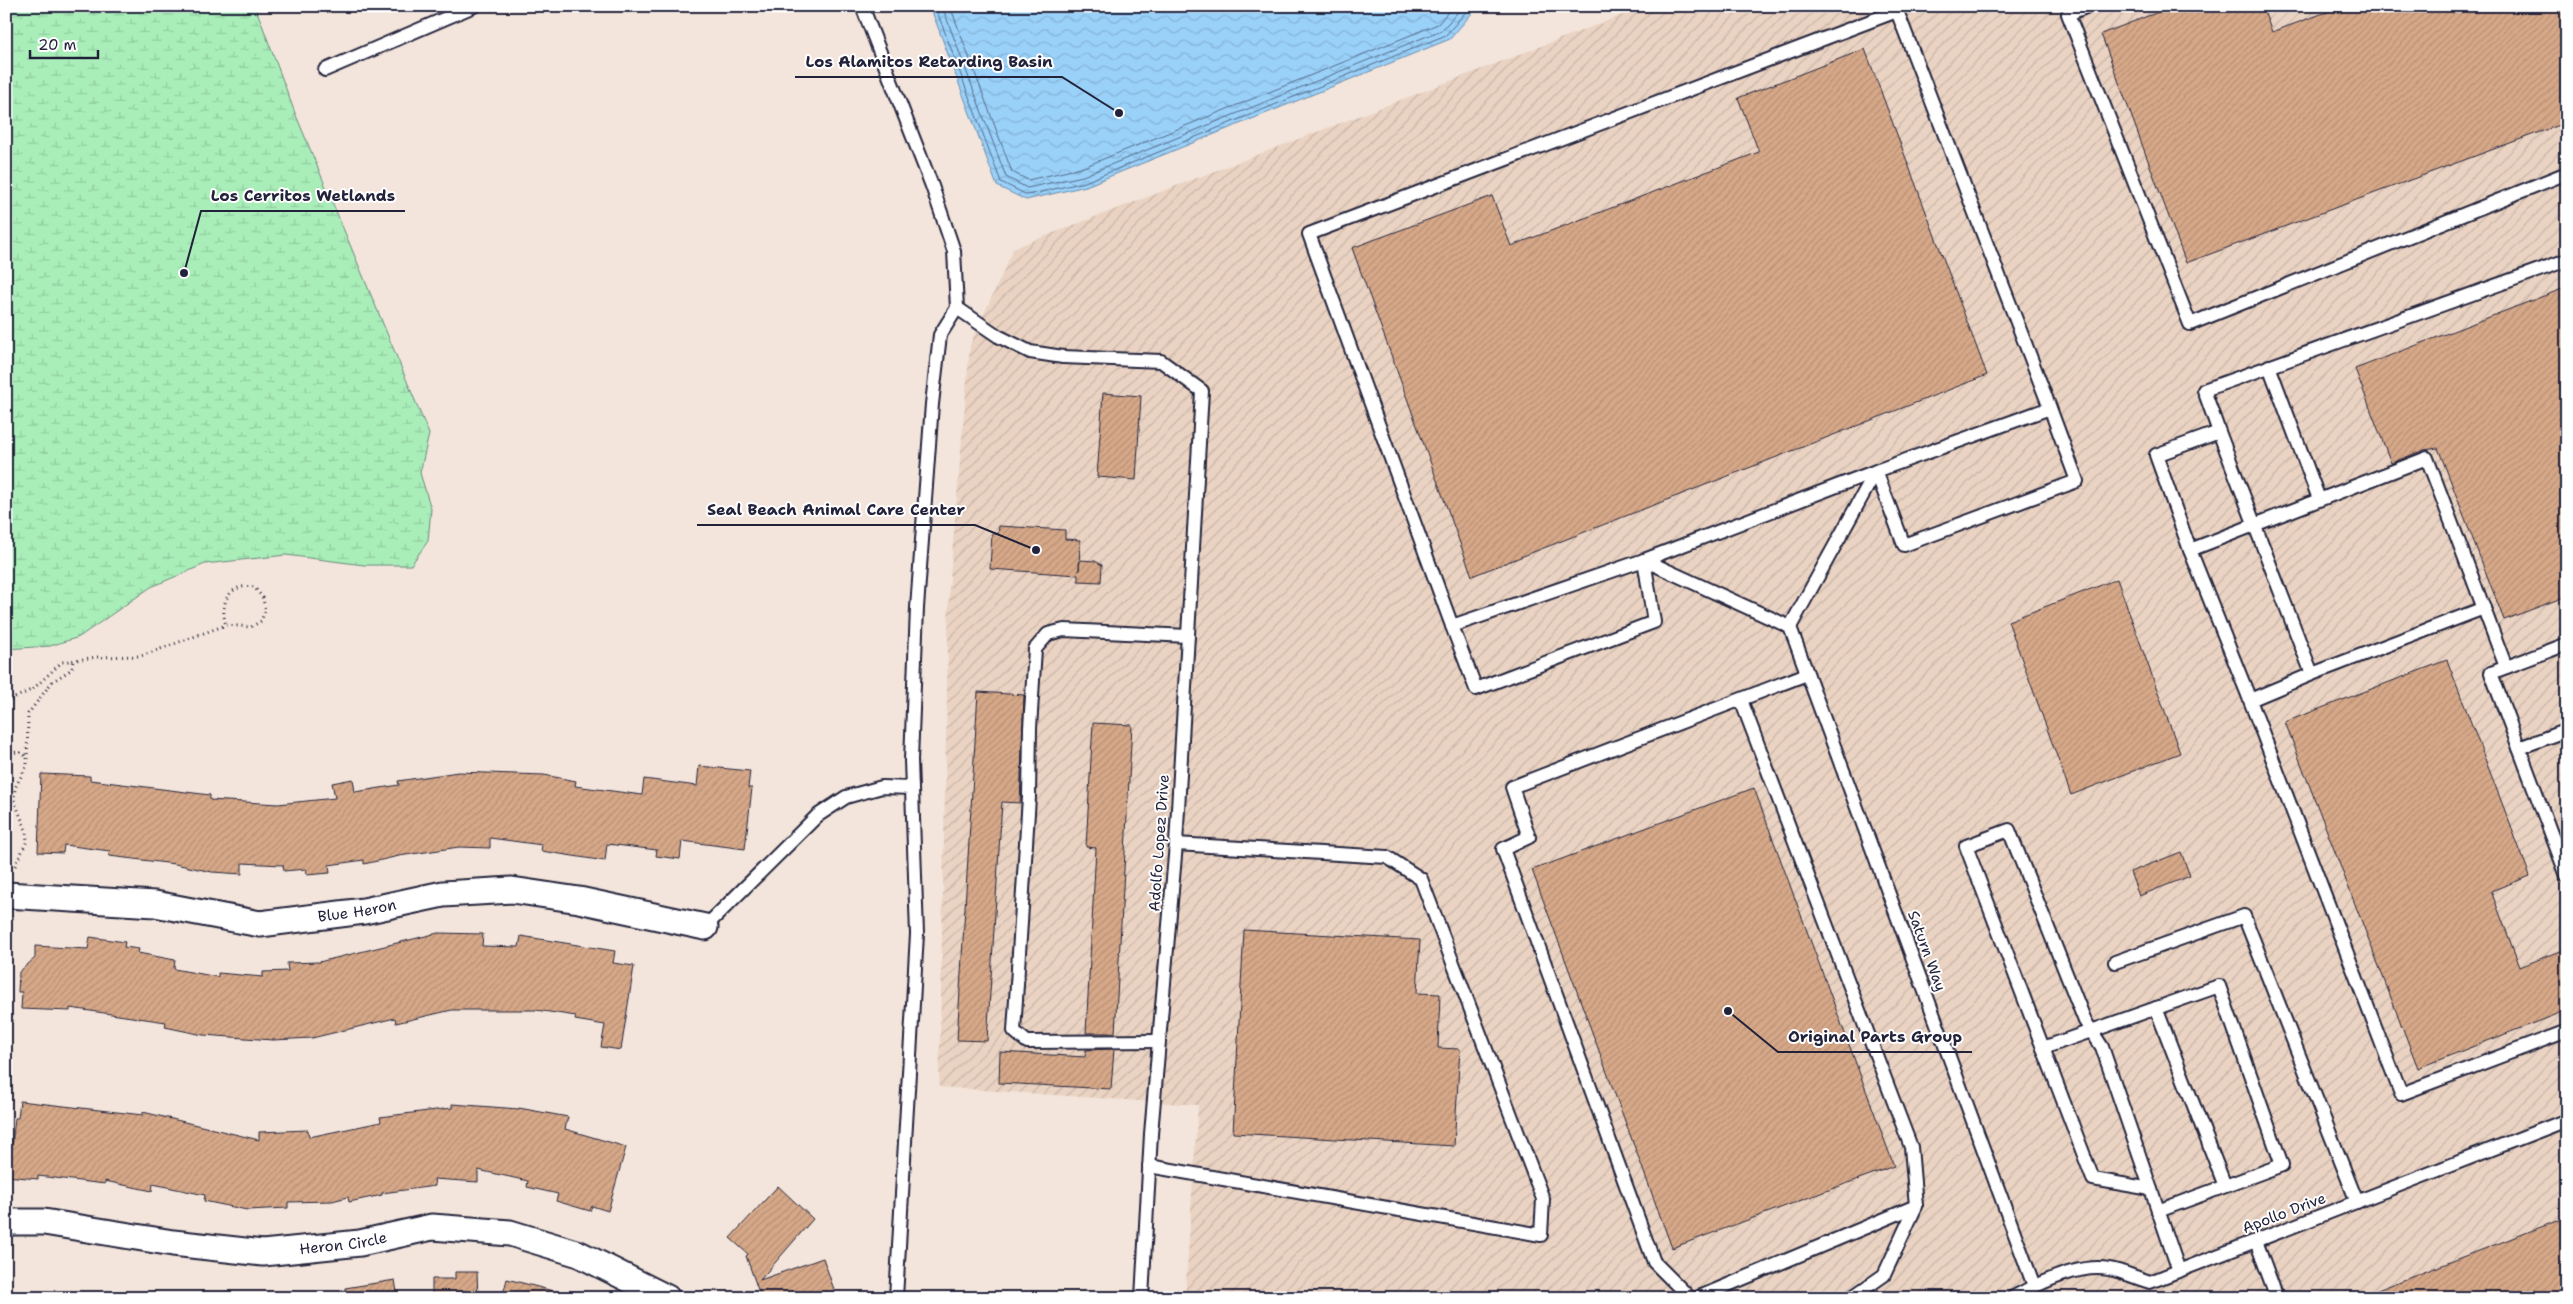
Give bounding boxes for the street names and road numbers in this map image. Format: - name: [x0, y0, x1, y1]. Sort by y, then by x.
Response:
- street label: Adolfo Lopez Drive: [1144, 774, 1174, 912]
- street label: Blue Heron: [317, 894, 398, 927]
- street label: Saturn Way: [1903, 908, 1951, 994]
- street label: Apollo Drive: [2239, 1188, 2329, 1238]
- street label: Heron Circle: [298, 1227, 389, 1259]

